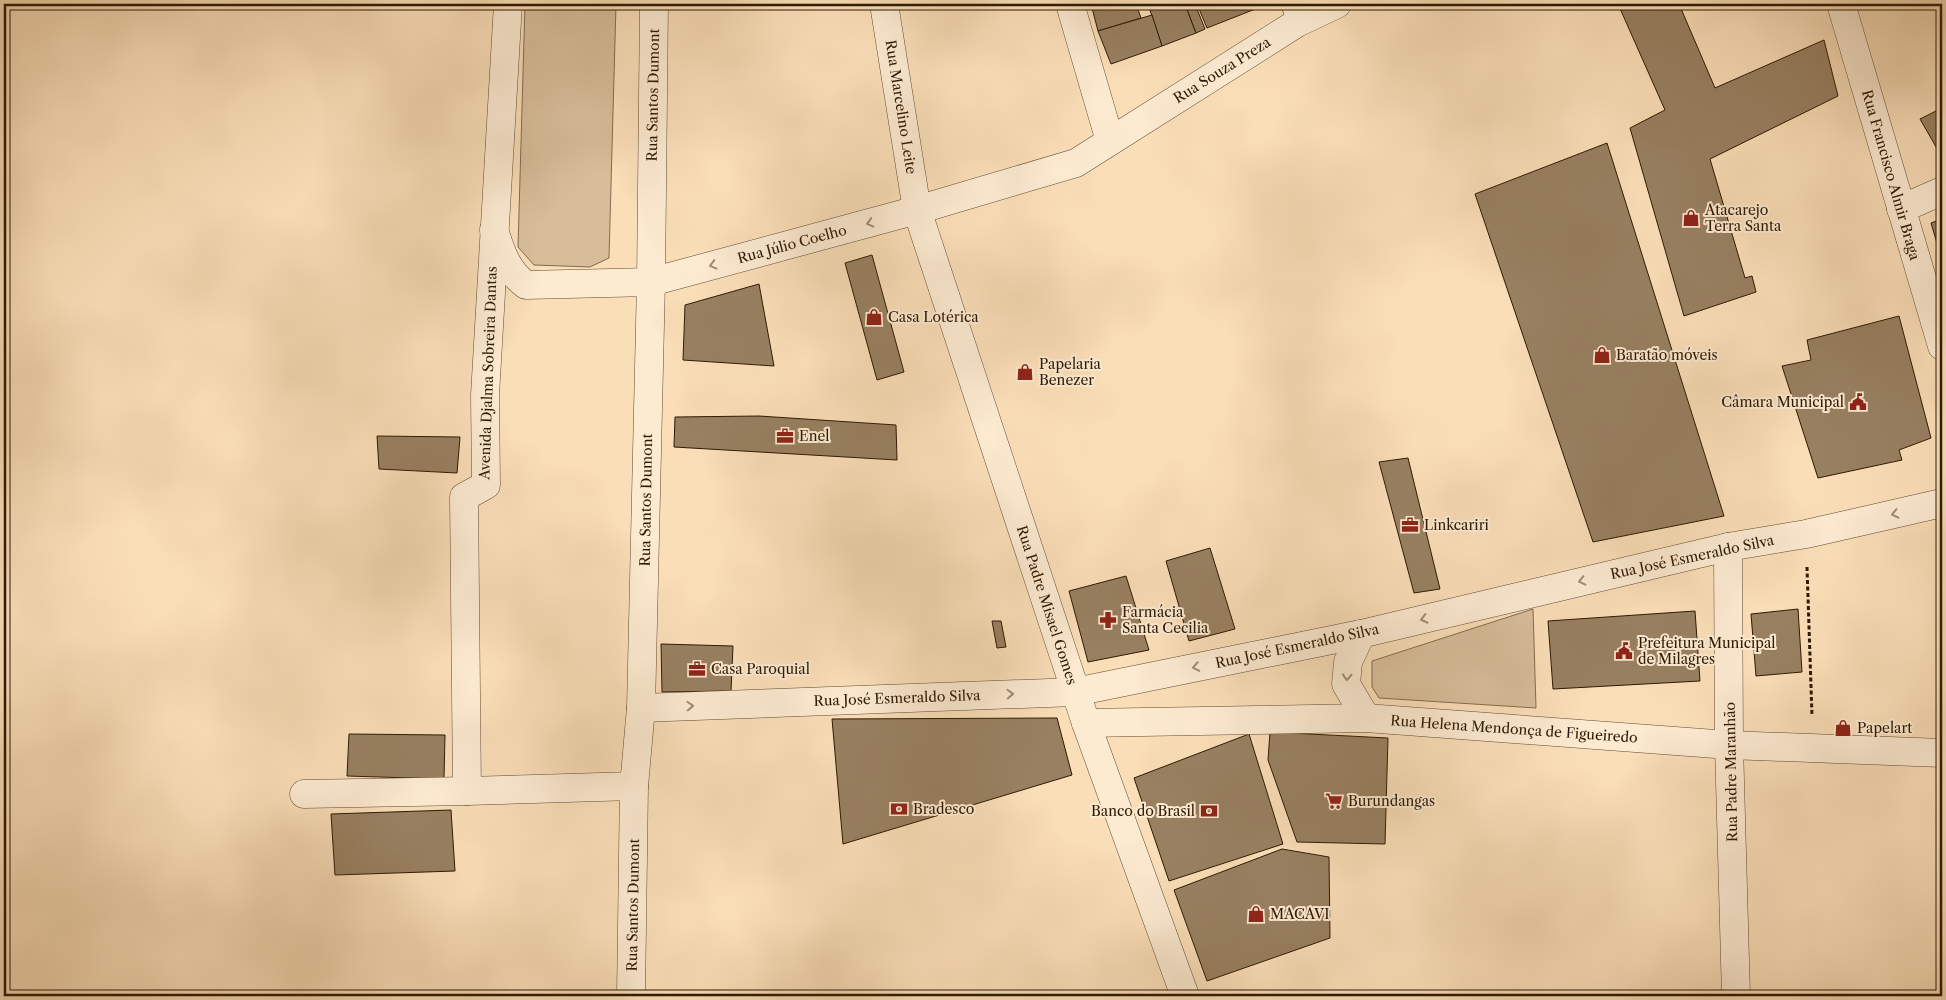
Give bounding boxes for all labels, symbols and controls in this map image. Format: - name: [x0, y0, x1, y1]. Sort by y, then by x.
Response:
- street label: Rua Santos Dumont: [643, 28, 663, 162]
- street label: Rua Souza Preza: [1170, 33, 1274, 107]
- street label: Rua Marcelino Leite: [881, 39, 921, 176]
- street label: Rua Francisco Almir Braga: [1858, 88, 1924, 263]
- place label: Atacarejo Terra Santa: [1704, 201, 1782, 235]
- shop icon: Atacarejo Terra Santa: [1681, 208, 1701, 228]
- one-way arrow: [867, 217, 875, 227]
- street label: Rua Júlio Coelho: [735, 221, 849, 267]
- one-way arrow: [710, 260, 718, 270]
- street label: Avenida Djalma Sobreira Dantas: [475, 266, 501, 481]
- shop icon: Casa Lotérica: [864, 307, 884, 327]
- place label: Casa Lotérica: [888, 308, 979, 326]
- shop icon: Baratão móveis: [1592, 345, 1612, 365]
- place label: Baratão móveis: [1616, 346, 1718, 364]
- place label: Papelaria Benezer: [1039, 355, 1102, 389]
- shop icon: Papelaria Benezer: [1015, 362, 1035, 382]
- public building icon: Câmara Municipal: [1848, 392, 1868, 412]
- place label: Câmara Municipal: [1721, 393, 1844, 411]
- office icon: Enel: [775, 426, 795, 446]
- place label: Enel: [799, 427, 829, 445]
- street label: Rua Santos Dumont: [636, 433, 656, 567]
- one-way arrow: [1890, 508, 1899, 519]
- office icon: Linkcariri: [1400, 515, 1420, 535]
- place label: Linkcariri: [1424, 516, 1489, 534]
- street label: Rua Padre Misael Gomes: [1013, 523, 1081, 687]
- street label: Rua José Esmeraldo Silva: [1608, 531, 1776, 583]
- one-way arrow: [1577, 575, 1586, 586]
- place label: Farmácia Santa Cecilia: [1122, 603, 1209, 637]
- pharmacy icon: Farmácia Santa Cecilia: [1098, 610, 1118, 630]
- one-way arrow: [1419, 613, 1428, 624]
- street label: Rua José Esmeraldo Silva: [1213, 620, 1381, 672]
- place label: Prefeitura Municipal de Milagres: [1638, 634, 1775, 668]
- public building icon: Prefeitura Municipal de Milagres: [1614, 641, 1634, 661]
- office icon: Casa Paroquial: [687, 659, 707, 679]
- place label: Casa Paroquial: [711, 660, 810, 678]
- one-way arrow: [1192, 662, 1201, 672]
- one-way arrow: [1342, 674, 1353, 682]
- street label: Rua José Esmeraldo Silva: [813, 686, 981, 710]
- one-way arrow: [1006, 689, 1014, 700]
- one-way arrow: [686, 701, 694, 711]
- street label: Rua Padre Maranhão: [1721, 702, 1741, 842]
- street label: Rua Helena Mendonça de Figueiredo: [1390, 711, 1638, 747]
- shop icon: Papelart: [1833, 718, 1853, 738]
- place label: Papelart: [1857, 719, 1912, 737]
- supermarket icon: Burundangas: [1324, 791, 1344, 811]
- place label: Burundangas: [1348, 792, 1435, 810]
- bank icon: Bradesco: [889, 799, 909, 819]
- place label: Bradesco: [913, 800, 974, 818]
- bank icon: Banco do Brasil: [1199, 801, 1219, 821]
- place label: Banco do Brasil: [1091, 802, 1195, 820]
- street label: Rua Santos Dumont: [623, 838, 643, 972]
- shop icon: MACAVI: [1246, 904, 1266, 924]
- place label: MACAVI: [1270, 905, 1329, 923]

